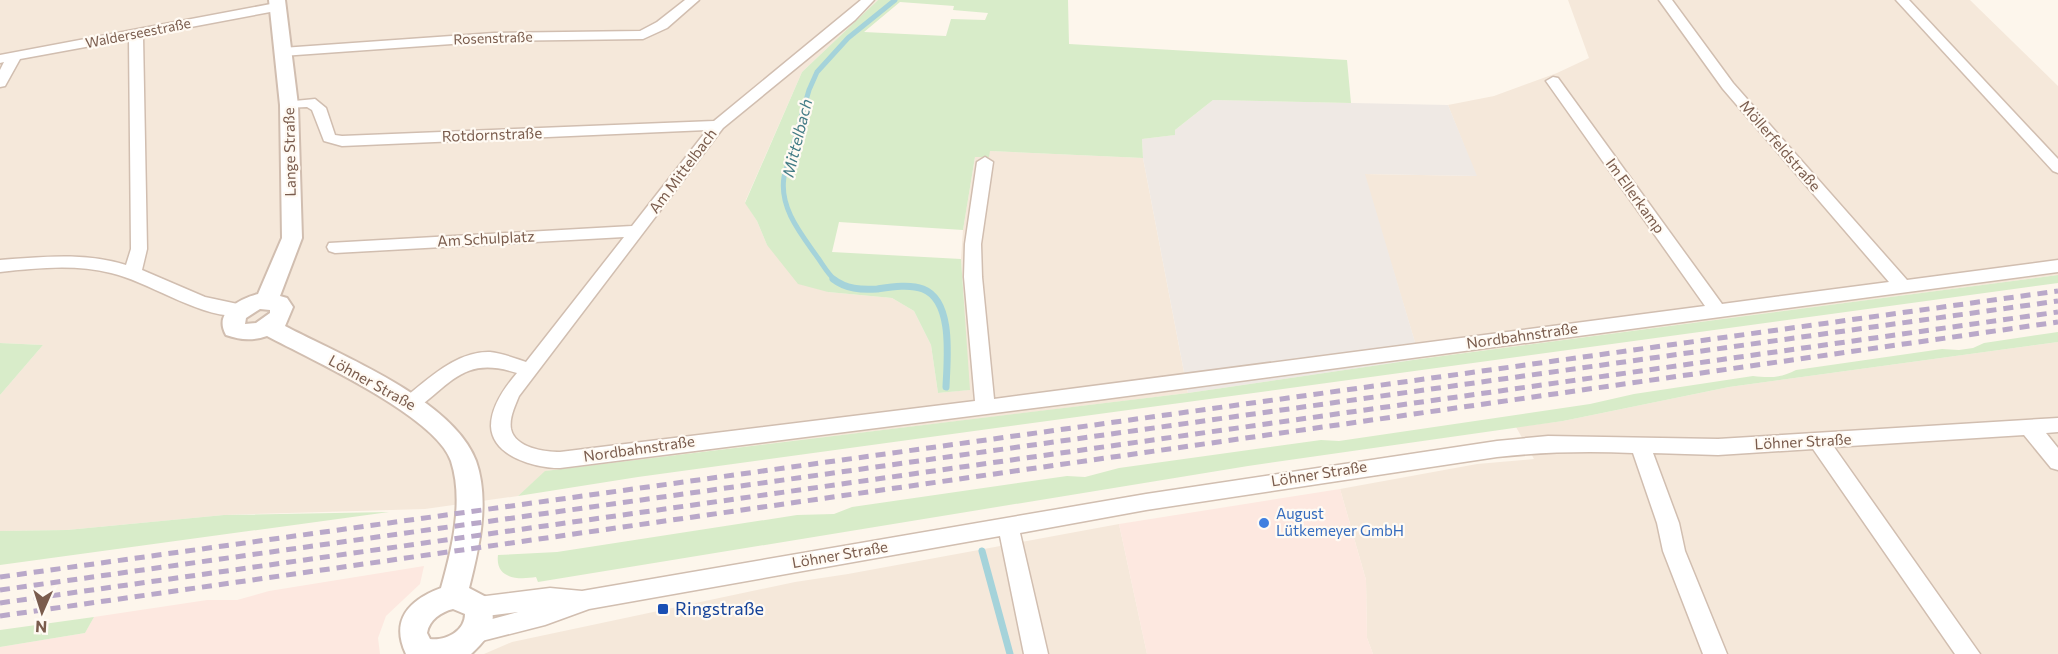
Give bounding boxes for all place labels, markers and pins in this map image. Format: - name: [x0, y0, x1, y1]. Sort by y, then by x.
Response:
- place label: August Lütkemeyer GmbH: [1276, 504, 1404, 539]
- marker: August Lütkemeyer GmbH: [1257, 516, 1271, 530]
- place label: Ringstraße: [675, 597, 764, 619]
- marker: Ringstraße: [656, 602, 670, 616]

